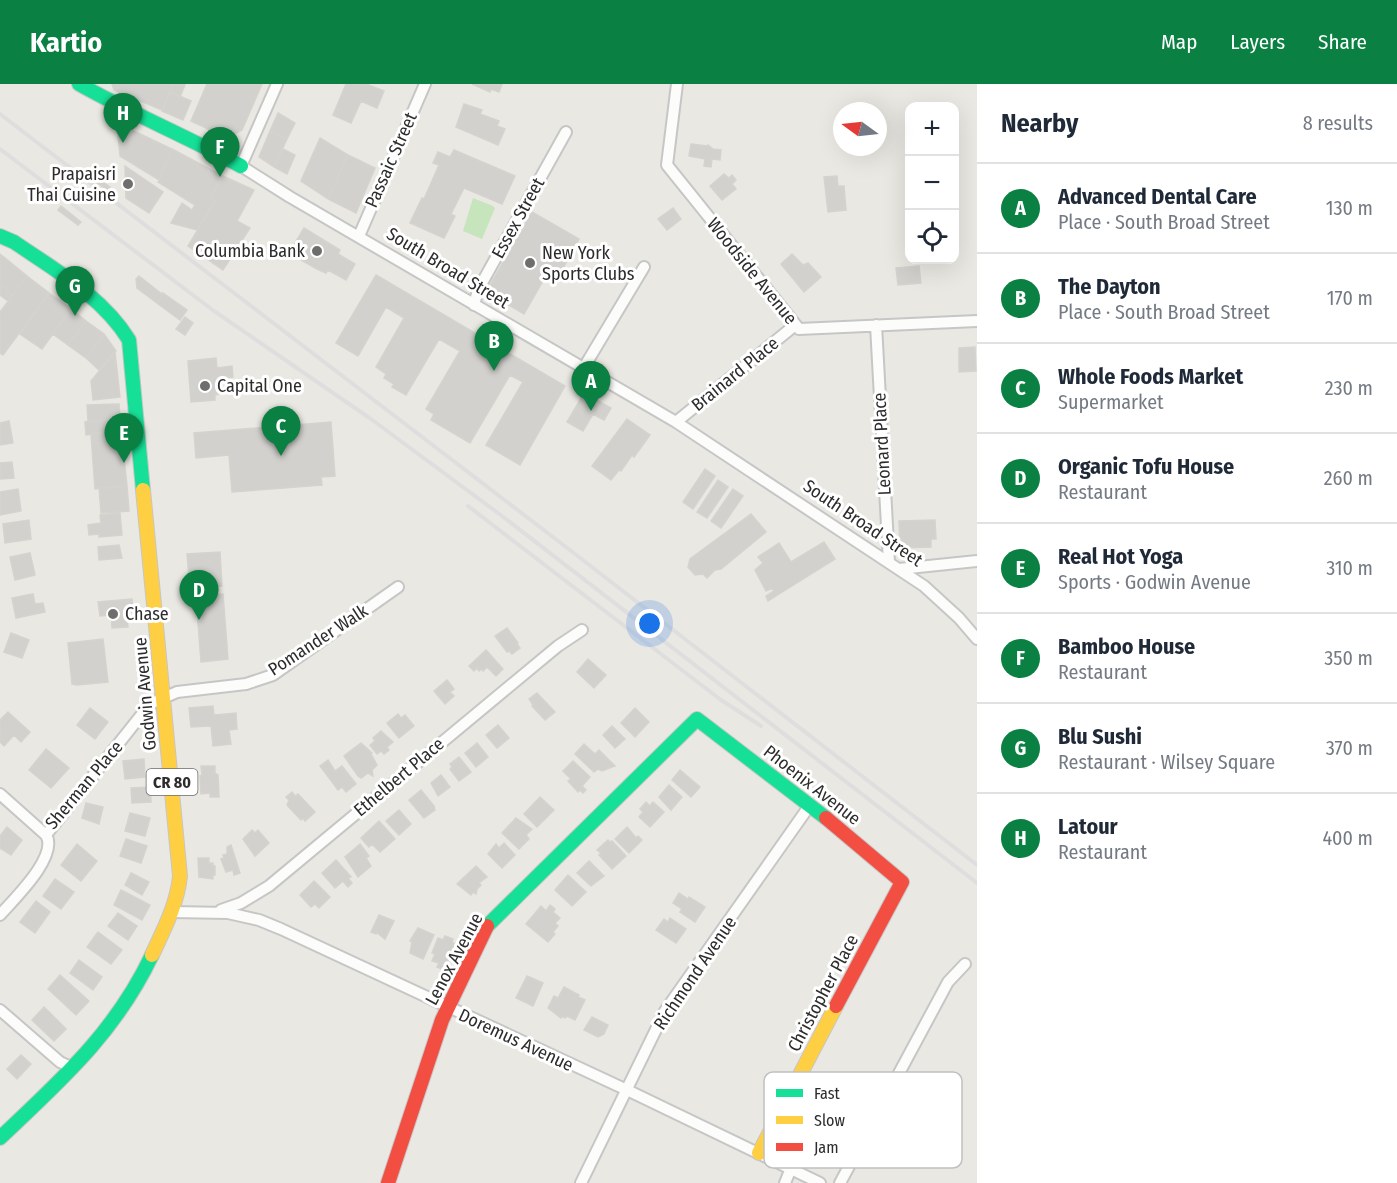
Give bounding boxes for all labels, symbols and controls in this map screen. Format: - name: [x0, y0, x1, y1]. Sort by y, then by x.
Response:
- text: Kartio: [30, 26, 102, 59]
- text: Map: [1161, 29, 1197, 55]
- text: Layers: [1230, 29, 1285, 55]
- text: Share: [1318, 29, 1367, 55]
- pin: H: [104, 94, 142, 143]
- north arrow: [833, 102, 887, 156]
- map controls: [905, 102, 959, 264]
- button: +: [905, 102, 959, 156]
- text: Nearby: [1001, 108, 1078, 139]
- street label: Passaic Street: [360, 109, 422, 211]
- text: 8 results: [1303, 111, 1373, 135]
- pin: F: [200, 128, 240, 177]
- button: −: [905, 156, 959, 210]
- place label: Prapaisri Thai Cuisine: [27, 163, 116, 206]
- street label: Essex Street: [487, 174, 549, 262]
- marker: Prapaisri Thai Cuisine: [121, 177, 135, 191]
- text: Advanced Dental Care: [1058, 183, 1257, 210]
- text: A: [1015, 196, 1026, 220]
- text: 130 m: [1326, 196, 1373, 220]
- button: locate: [905, 210, 959, 264]
- text: Place · South Broad Street: [1058, 210, 1270, 234]
- street label: Woodside Avenue: [702, 213, 802, 329]
- street label: South Broad Street: [383, 223, 513, 313]
- place label: Columbia Bank: [195, 240, 306, 262]
- place label: New York Sports Clubs: [542, 242, 635, 285]
- marker: Columbia Bank: [310, 244, 324, 258]
- marker: New York Sports Clubs: [523, 256, 537, 270]
- pin: G: [56, 266, 94, 316]
- text: The Dayton: [1058, 273, 1161, 300]
- text: B: [1015, 286, 1026, 310]
- text: 170 m: [1327, 286, 1373, 310]
- text: Place · South Broad Street: [1058, 300, 1270, 324]
- pin: B: [474, 322, 514, 371]
- street label: Brainard Place: [687, 332, 783, 416]
- pin: A: [572, 362, 610, 411]
- text: Whole Foods Market: [1058, 363, 1243, 390]
- place label: Capital One: [217, 375, 302, 397]
- text: C: [1015, 376, 1026, 400]
- text: 230 m: [1325, 376, 1373, 400]
- marker: Capital One: [198, 379, 212, 393]
- text: Supermarket: [1058, 390, 1164, 414]
- street label: Leonard Place: [868, 392, 896, 496]
- pin: C: [262, 406, 300, 456]
- pin: E: [104, 414, 144, 463]
- text: Organic Tofu House: [1058, 453, 1234, 480]
- text: D: [1015, 466, 1026, 490]
- text: 260 m: [1324, 466, 1373, 490]
- street label: South Broad Street: [799, 475, 927, 571]
- text: Restaurant: [1058, 480, 1147, 504]
- text: Real Hot Yoga: [1058, 543, 1183, 570]
- text: E: [1016, 556, 1025, 580]
- text: 310 m: [1326, 556, 1373, 580]
- pin: D: [180, 570, 218, 620]
- text: Sports · Godwin Avenue: [1058, 570, 1251, 594]
- street label: Pomander Walk: [264, 599, 372, 680]
- place label: Chase: [125, 603, 169, 625]
- marker: Chase: [106, 607, 120, 621]
- your location: [635, 609, 664, 638]
- text: Bamboo House: [1058, 633, 1195, 660]
- street label: Godwin Avenue: [129, 636, 161, 752]
- text: F: [1016, 646, 1025, 670]
- text: 350 m: [1324, 646, 1373, 670]
- text: Restaurant: [1058, 660, 1147, 684]
- text: Blu Sushi: [1058, 723, 1142, 750]
- street label: Ethelbert Place: [349, 733, 449, 821]
- street label: Sherman Place: [41, 736, 128, 834]
- text: G: [1015, 736, 1026, 760]
- text: 370 m: [1326, 736, 1373, 760]
- street label: Phoenix Avenue: [759, 740, 865, 830]
- text: Restaurant · Wilsey Square: [1058, 750, 1275, 774]
- road number: CR 80: [146, 769, 198, 795]
- text: Latour: [1058, 813, 1118, 840]
- text: H: [1014, 826, 1027, 850]
- text: 400 m: [1322, 826, 1373, 850]
- text: Restaurant: [1058, 840, 1147, 864]
- street label: Lenox Avenue: [420, 909, 488, 1009]
- street label: Richmond Avenue: [649, 912, 741, 1034]
- street label: Christopher Place: [783, 931, 863, 1055]
- street label: Doremus Avenue: [455, 1004, 577, 1076]
- legend: [764, 1072, 962, 1168]
- text: Fast: [814, 1084, 841, 1103]
- text: Slow: [814, 1111, 845, 1130]
- text: Jam: [814, 1138, 839, 1157]

